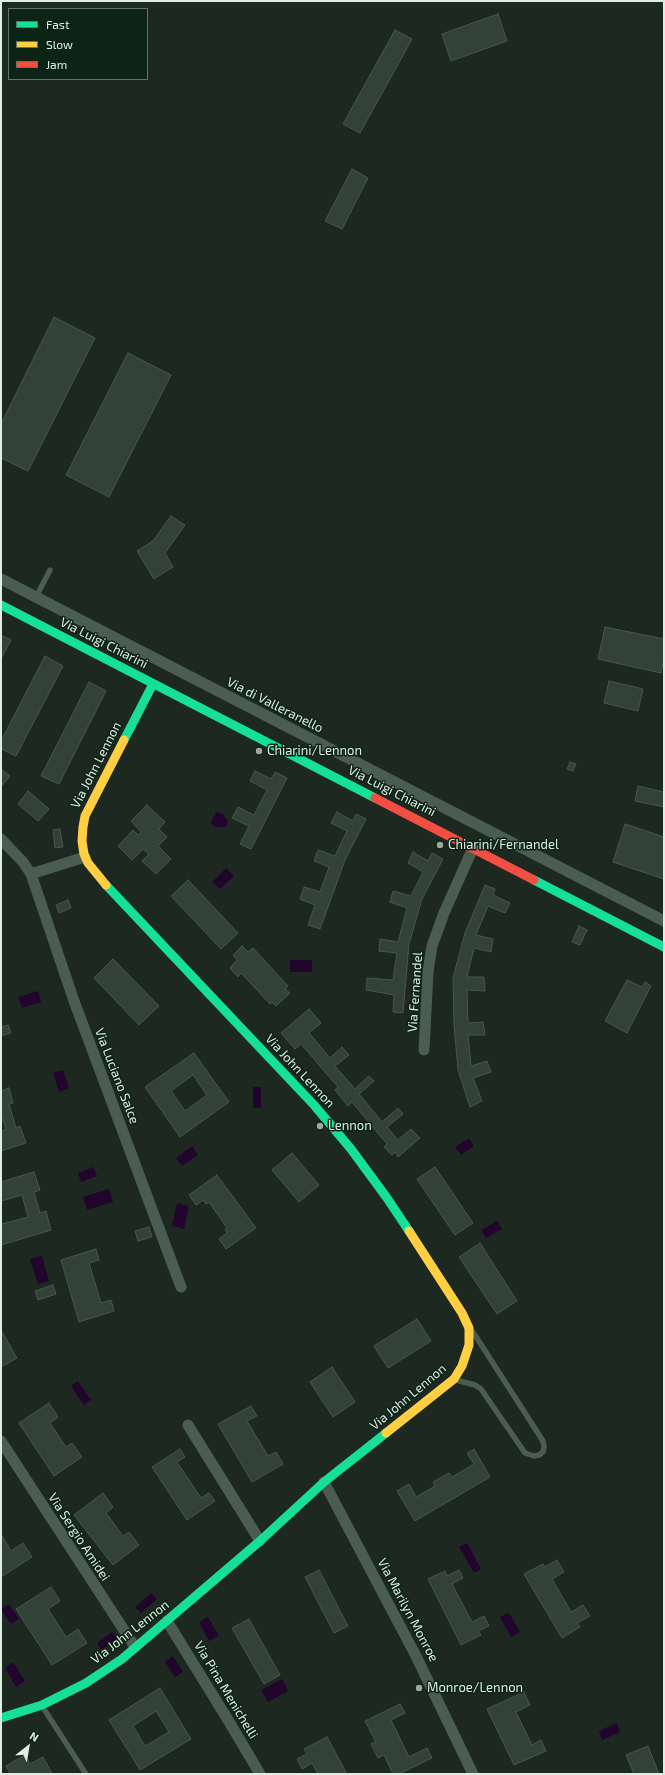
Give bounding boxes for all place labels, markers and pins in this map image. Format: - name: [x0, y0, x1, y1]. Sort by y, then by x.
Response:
- place label: Chiarini/Lennon: [267, 743, 362, 759]
- marker: Chiarini/Lennon: [254, 746, 264, 756]
- place label: Chiarini/Fernandel: [448, 837, 559, 853]
- marker: Chiarini/Fernandel: [435, 840, 445, 850]
- place label: Lennon: [328, 1118, 372, 1134]
- marker: Lennon: [315, 1121, 325, 1131]
- place label: Monroe/Lennon: [427, 1680, 523, 1696]
- marker: Monroe/Lennon: [414, 1683, 424, 1693]

